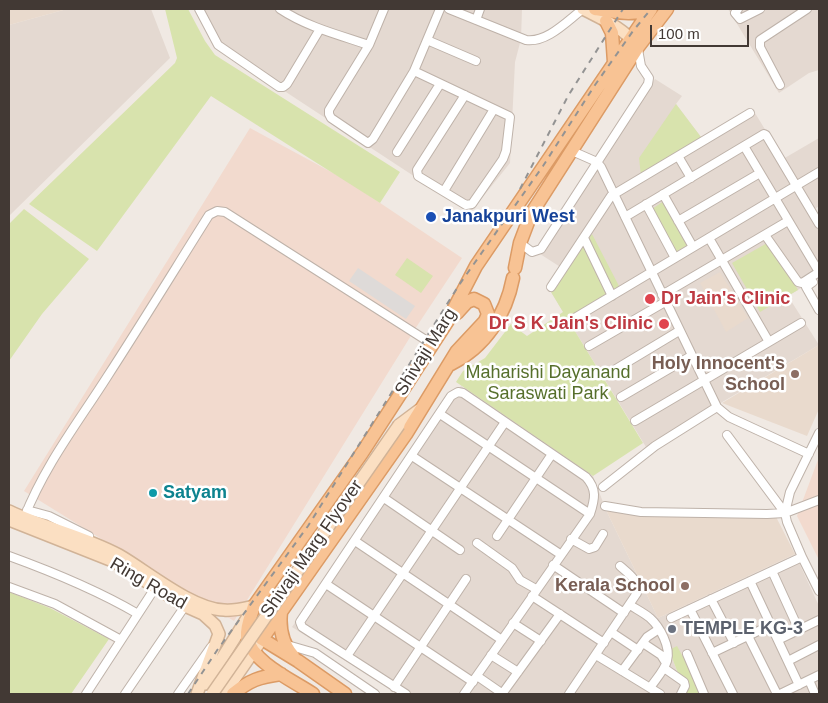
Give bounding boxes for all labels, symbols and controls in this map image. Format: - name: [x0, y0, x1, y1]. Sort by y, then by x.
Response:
- scale bar: [653, 15, 752, 47]
- text: 100 m: [658, 25, 700, 42]
- place label: Janakpuri West: [442, 206, 575, 228]
- marker: Janakpuri West: [424, 210, 438, 224]
- place label: Dr Jain's Clinic: [661, 288, 790, 310]
- marker: Dr Jain's Clinic: [643, 292, 657, 306]
- street label: Shivaji Marg: [391, 304, 461, 400]
- place label: Dr S K Jain's Clinic: [489, 313, 653, 335]
- marker: Dr S K Jain's Clinic: [657, 317, 671, 331]
- place label: Holy Innocent's School: [652, 353, 785, 396]
- park label: Maharishi Dayanand Saraswati Park: [465, 362, 631, 404]
- marker: Holy Innocent's School: [789, 368, 801, 380]
- street label: Shivaji Marg Flyover: [256, 476, 368, 622]
- place label: Satyam: [163, 482, 227, 504]
- marker: Satyam: [147, 487, 159, 499]
- street label: Ring Road: [106, 553, 190, 615]
- place label: Kerala School: [555, 575, 675, 597]
- marker: Kerala School: [679, 580, 691, 592]
- place label: TEMPLE KG-3: [682, 618, 803, 640]
- marker: TEMPLE KG-3: [666, 623, 678, 635]

